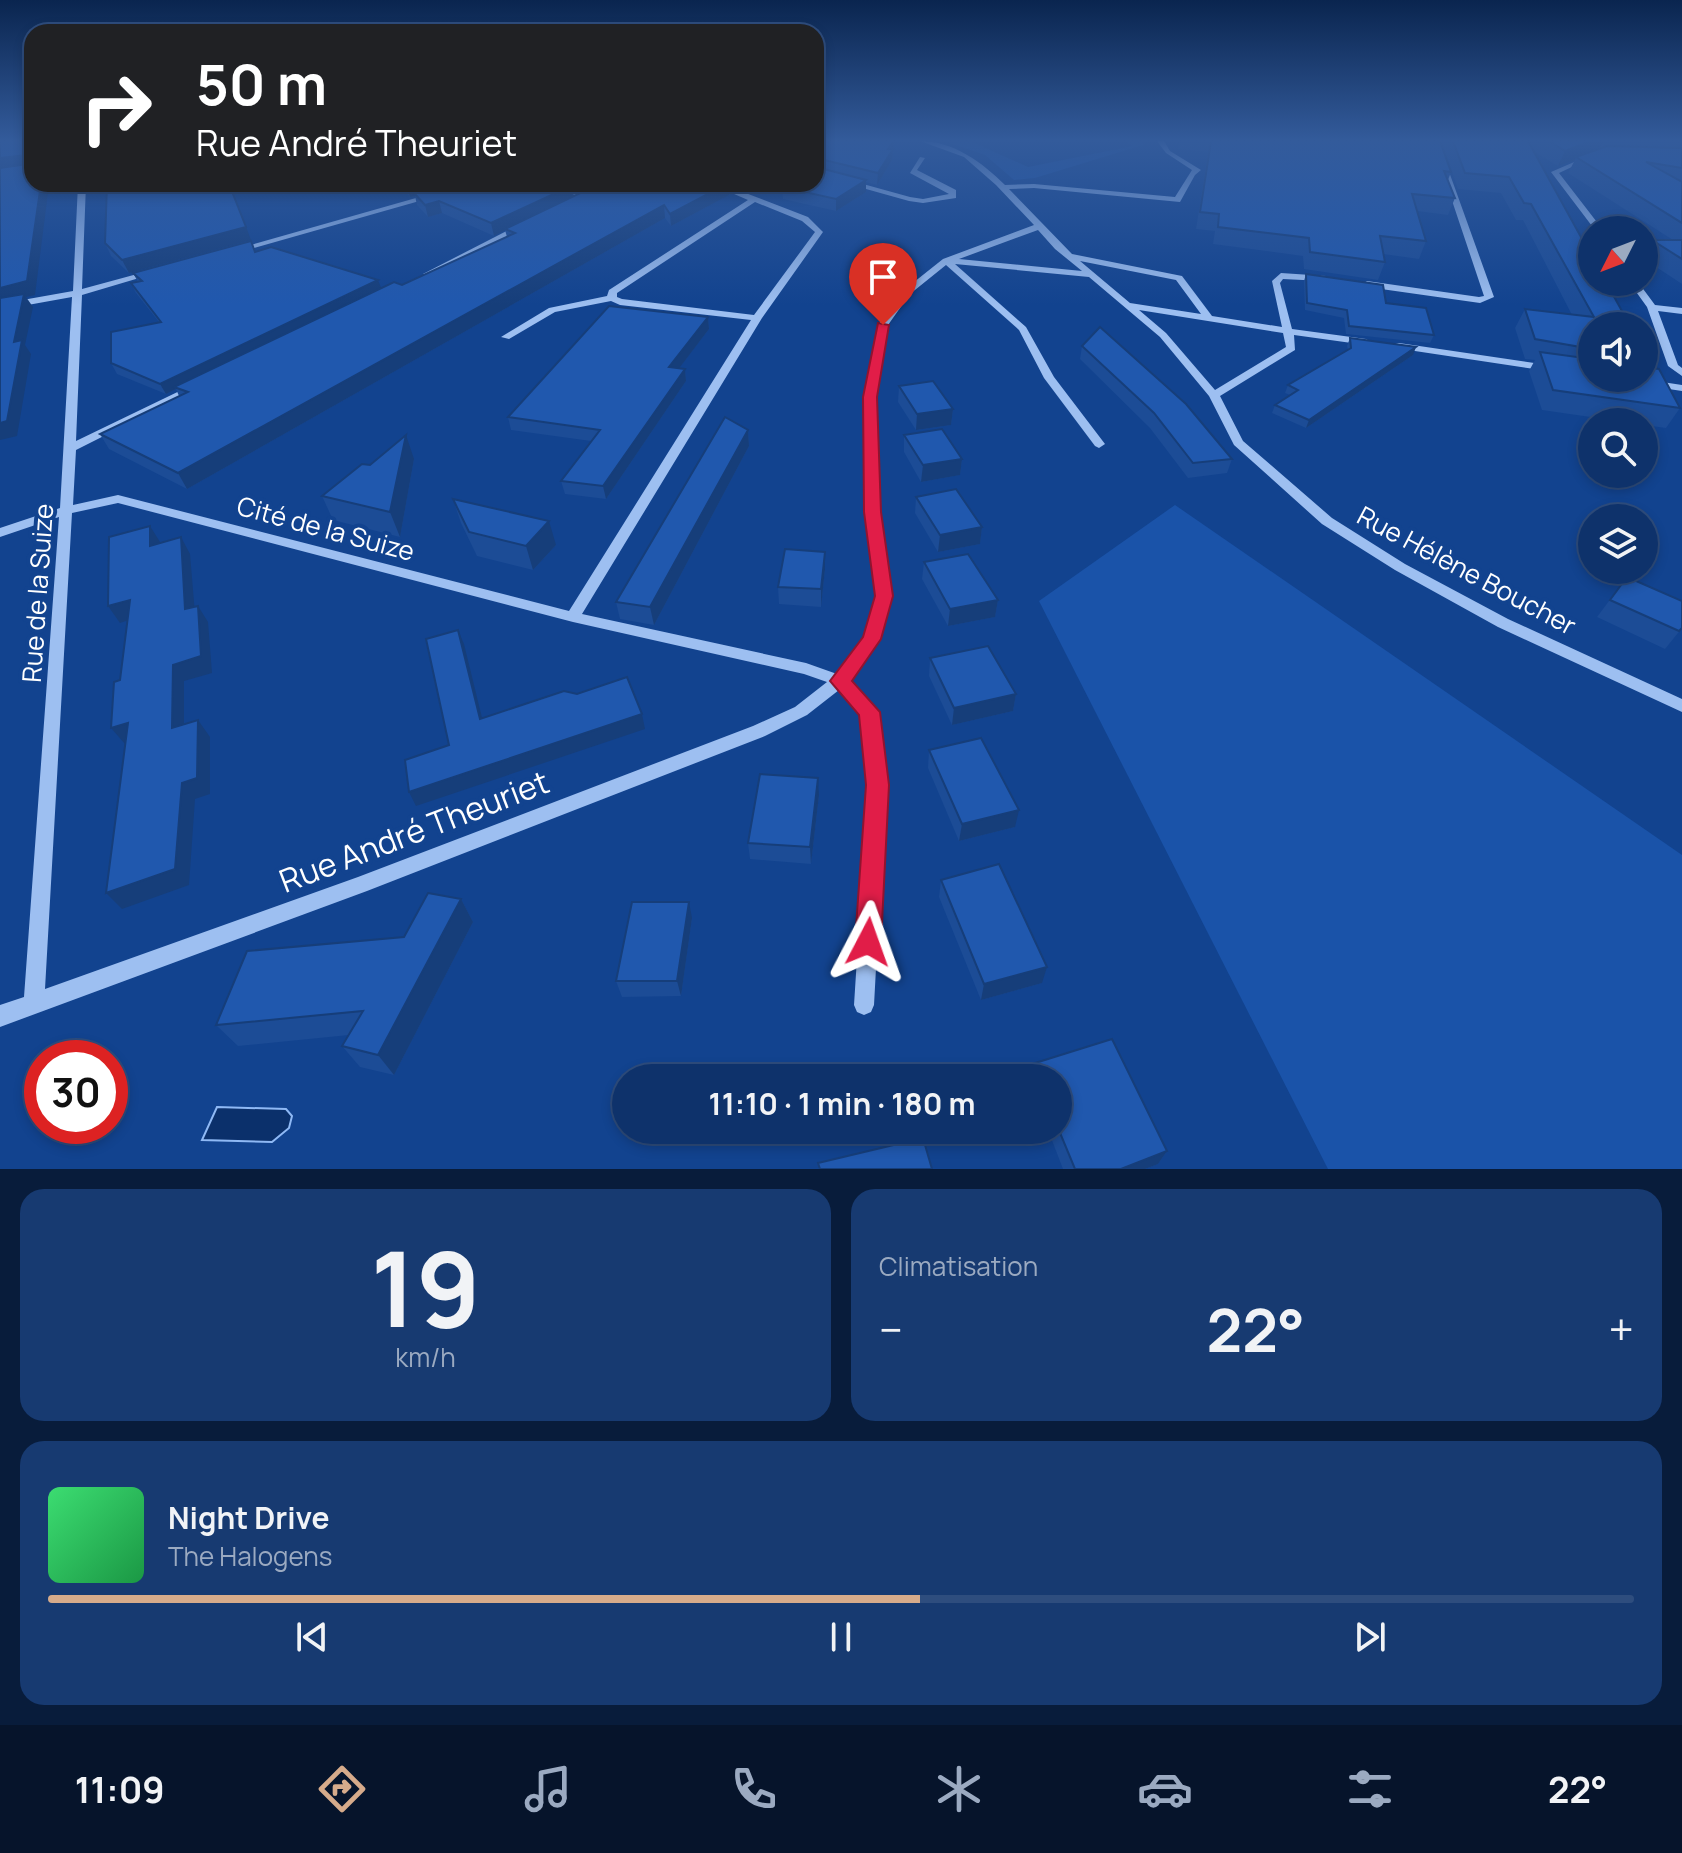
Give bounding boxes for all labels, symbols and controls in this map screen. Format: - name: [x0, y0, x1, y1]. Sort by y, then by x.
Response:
- text: 50 m: [196, 45, 327, 122]
- icon: right: [64, 56, 168, 160]
- text: Rue André Theuriet: [196, 118, 517, 167]
- north arrow: [1578, 216, 1658, 296]
- map controls: [1578, 216, 1658, 584]
- pin: [849, 243, 917, 325]
- icon: arrive: [861, 255, 905, 299]
- button: sound: [1578, 312, 1658, 392]
- button: search: [1578, 408, 1658, 488]
- street label: Cité de la Suize: [233, 487, 419, 569]
- street label: Rue Hélène Boucher: [1351, 497, 1583, 643]
- street label: Rue de la Suize: [13, 502, 61, 684]
- button: layers: [1578, 504, 1658, 584]
- street label: Rue André Theuriet: [273, 759, 555, 903]
- position arrow: [826, 900, 910, 984]
- speed limit sign: 30: [24, 1040, 128, 1144]
- text: 11:10 · 1 min · 180 m: [709, 1083, 975, 1124]
- text: 19: [370, 1216, 481, 1358]
- text: Climatisation: [879, 1248, 1038, 1284]
- text: 22°: [1206, 1288, 1305, 1370]
- text: −: [879, 1299, 903, 1359]
- text: +: [1609, 1299, 1634, 1359]
- text: km/h: [395, 1339, 456, 1375]
- text: Night Drive: [168, 1497, 330, 1538]
- text: The Halogens: [168, 1538, 332, 1574]
- icon: previous: [290, 1615, 334, 1659]
- icon: pause: [819, 1615, 863, 1659]
- icon: next: [1348, 1615, 1392, 1659]
- icon: directions: [314, 1761, 370, 1817]
- icon: music: [520, 1761, 576, 1817]
- icon: phone: [726, 1761, 782, 1817]
- icon: climate: [931, 1761, 987, 1817]
- icon: car: [1137, 1761, 1193, 1817]
- icon: filters: [1342, 1761, 1398, 1817]
- text: 11:09: [75, 1765, 165, 1814]
- text: 22°: [1548, 1765, 1607, 1814]

